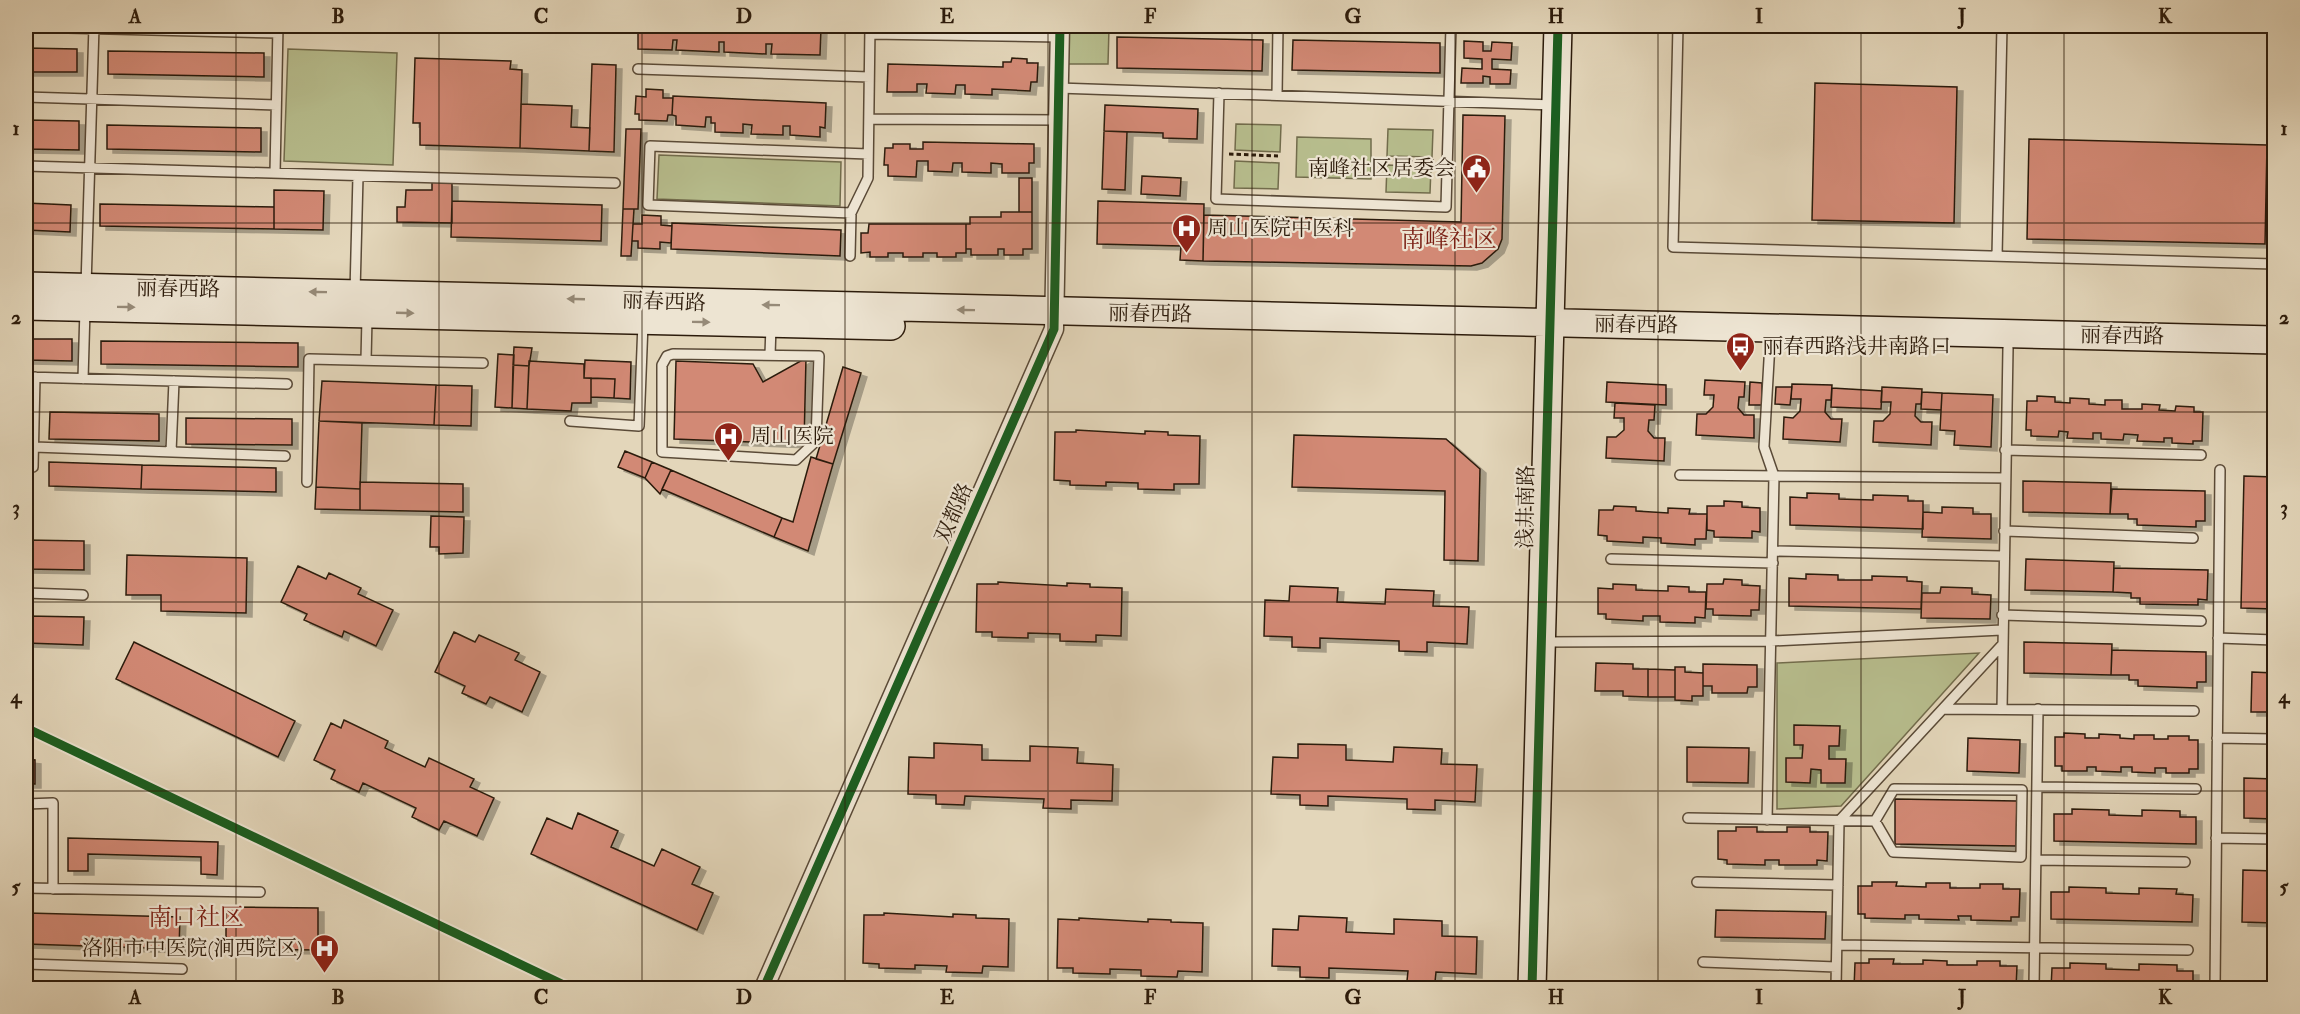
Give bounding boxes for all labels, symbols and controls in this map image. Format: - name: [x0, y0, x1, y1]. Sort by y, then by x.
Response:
- text: A: [128, 4, 142, 29]
- text: B: [331, 4, 345, 29]
- text: C: [534, 4, 548, 29]
- text: D: [736, 4, 752, 29]
- text: E: [940, 4, 955, 29]
- text: F: [1144, 4, 1157, 29]
- text: G: [1345, 4, 1362, 29]
- text: H: [1548, 4, 1564, 29]
- text: I: [1755, 4, 1763, 29]
- text: J: [1957, 4, 1966, 29]
- text: K: [2158, 4, 2173, 29]
- text: 1: [12, 116, 20, 141]
- text: 1: [2280, 116, 2288, 141]
- public building icon: 南峰社区居委会: [1460, 152, 1492, 194]
- place label: 南峰社区居委会: [1308, 155, 1455, 182]
- hospital icon: 周山医院中医科: [1170, 212, 1202, 254]
- place label: 周山医院中医科: [1207, 215, 1354, 242]
- district label: 南峰社区: [1401, 224, 1497, 255]
- street label: 丽春西路: [136, 275, 220, 303]
- one-way arrow: [308, 287, 327, 296]
- street label: 丽春西路: [622, 287, 706, 317]
- one-way arrow: [566, 295, 585, 304]
- one-way arrow: [761, 300, 780, 309]
- street label: 丽春西路: [1108, 300, 1192, 328]
- one-way arrow: [116, 302, 135, 312]
- text: 2: [11, 305, 21, 330]
- one-way arrow: [956, 305, 975, 314]
- text: 2: [2279, 305, 2289, 330]
- one-way arrow: [395, 309, 414, 318]
- street label: 丽春西路: [1594, 311, 1678, 339]
- one-way arrow: [692, 318, 711, 327]
- street label: 丽春西路: [2080, 322, 2164, 350]
- bus stop icon: 丽春西路浅井南路口: [1725, 330, 1757, 372]
- place label: 丽春西路浅井南路口: [1762, 333, 1951, 360]
- hospital icon: 周山医院: [713, 420, 745, 462]
- place label: 周山医院: [750, 423, 834, 450]
- street label: 浅井南路: [1512, 465, 1540, 549]
- street label: 双都路: [929, 479, 979, 547]
- text: 3: [12, 495, 20, 520]
- text: 3: [2280, 495, 2288, 520]
- text: 4: [10, 684, 23, 709]
- text: 4: [2278, 684, 2291, 709]
- text: 5: [12, 874, 22, 899]
- text: 5: [2280, 874, 2290, 899]
- district label: 南口社区: [148, 902, 244, 933]
- hospital icon: 洛阳市中医院(涧西院区): [308, 932, 340, 974]
- place label: 洛阳市中医院(涧西院区): [82, 935, 303, 962]
- text: A: [128, 985, 142, 1010]
- text: B: [331, 985, 345, 1010]
- text: C: [534, 985, 548, 1010]
- text: D: [736, 985, 752, 1010]
- text: E: [940, 985, 955, 1010]
- text: F: [1144, 985, 1157, 1010]
- text: G: [1345, 985, 1362, 1010]
- text: H: [1548, 985, 1564, 1010]
- text: I: [1755, 985, 1763, 1010]
- text: J: [1957, 985, 1966, 1010]
- text: K: [2158, 985, 2173, 1010]

